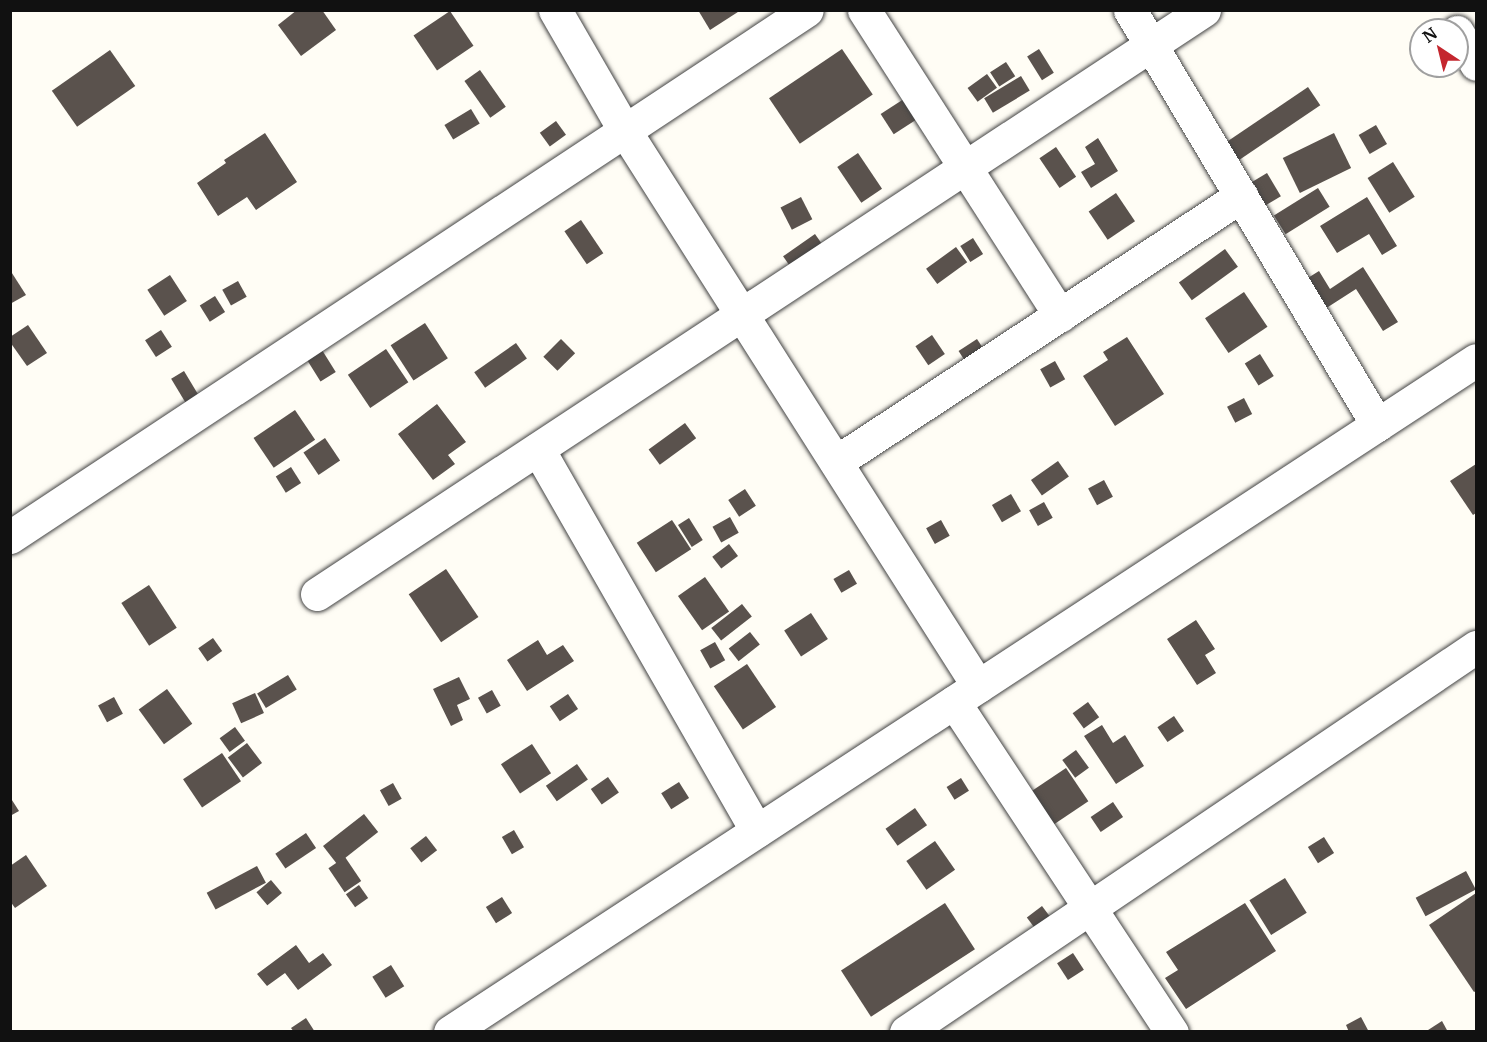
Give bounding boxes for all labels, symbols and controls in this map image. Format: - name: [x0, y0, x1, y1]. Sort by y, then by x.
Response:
- north arrow: [1409, 18, 1469, 78]
- text: N: [1419, 23, 1441, 47]

